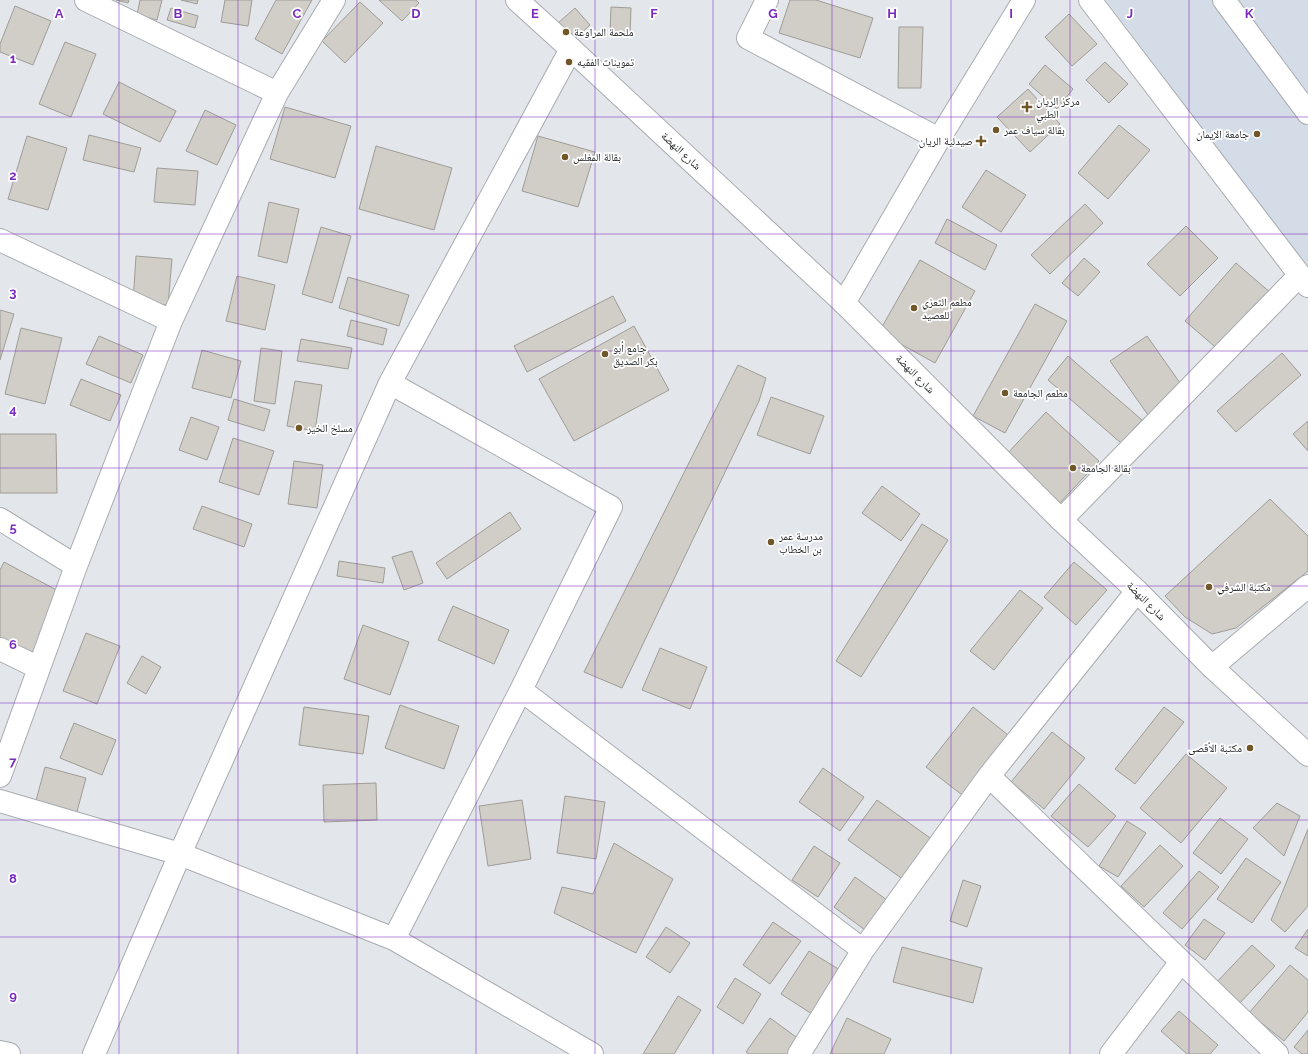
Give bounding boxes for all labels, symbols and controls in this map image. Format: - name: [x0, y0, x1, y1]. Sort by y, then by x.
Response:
- text: A: [55, 6, 64, 21]
- text: B: [174, 6, 183, 21]
- text: C: [293, 6, 302, 21]
- text: D: [411, 6, 421, 21]
- text: E: [531, 6, 539, 21]
- text: F: [650, 6, 658, 21]
- text: G: [768, 6, 778, 21]
- text: H: [887, 6, 897, 21]
- text: I: [1009, 6, 1013, 21]
- text: J: [1127, 6, 1133, 21]
- text: K: [1245, 6, 1254, 21]
- place label: ملحمة المراوعة: [574, 26, 634, 39]
- marker: ملحمة المراوعة: [561, 27, 571, 37]
- text: 1: [10, 51, 17, 66]
- place label: تموينات الفقيه: [577, 56, 635, 69]
- marker: تموينات الفقيه: [564, 57, 574, 67]
- place label: مركز الريان الطبي: [1036, 95, 1080, 122]
- marker: مركز الريان الطبي: [1021, 101, 1033, 113]
- place label: بقالة سياف عمر: [1003, 124, 1065, 137]
- marker: بقالة سياف عمر: [991, 125, 1001, 135]
- place label: جامعة الإيمان: [1196, 128, 1249, 141]
- street label: شارع النهضة: [658, 129, 704, 173]
- marker: جامعة الإيمان: [1252, 129, 1262, 139]
- place label: صيدلية الريان: [919, 135, 973, 148]
- marker: صيدلية الريان: [976, 136, 986, 146]
- place label: بقالة المغلس: [573, 151, 621, 164]
- marker: بقالة المغلس: [560, 152, 570, 162]
- text: 2: [9, 168, 17, 183]
- text: 3: [9, 285, 17, 300]
- place label: مطعم التعزي للعصيد: [922, 296, 972, 322]
- marker: مطعم التعزي للعصيد: [909, 303, 919, 313]
- place label: جامع أبو بكر الصديق: [613, 341, 658, 368]
- marker: جامع أبو بكر الصديق: [600, 349, 610, 359]
- street label: شارع النهضة: [893, 352, 937, 396]
- place label: مطعم الجامعة: [1013, 387, 1068, 401]
- marker: مطعم الجامعة: [1000, 388, 1010, 398]
- text: 4: [9, 402, 17, 417]
- place label: مسلخ الخير: [306, 422, 353, 435]
- marker: مسلخ الخير: [294, 423, 304, 433]
- place label: بقالة الجامعة: [1081, 462, 1131, 475]
- marker: بقالة الجامعة: [1068, 463, 1078, 473]
- text: 5: [9, 520, 17, 535]
- place label: مدرسة عمر بن الخطاب: [778, 530, 823, 556]
- marker: مدرسة عمر بن الخطاب: [766, 537, 776, 547]
- street label: شارع النهضة: [1124, 579, 1168, 623]
- place label: مكتبة الشرفي: [1217, 581, 1271, 595]
- marker: مكتبة الشرفي: [1204, 582, 1214, 592]
- text: 6: [9, 637, 17, 652]
- place label: مكتبة الأقصى: [1188, 742, 1242, 755]
- marker: مكتبة الأقصى: [1245, 743, 1255, 753]
- text: 7: [9, 754, 17, 769]
- text: 8: [9, 871, 17, 886]
- text: 9: [9, 988, 17, 1003]

